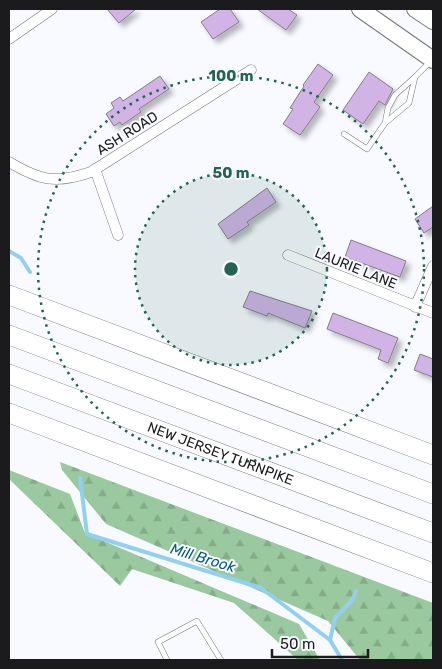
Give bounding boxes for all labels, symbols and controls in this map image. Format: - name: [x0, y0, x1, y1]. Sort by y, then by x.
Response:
- text: 100 m: [209, 67, 253, 85]
- street label: ASH ROAD: [94, 108, 161, 159]
- text: 50 m: [213, 164, 249, 182]
- street label: LAURIE LANE: [312, 244, 399, 293]
- centre of rings: [222, 260, 240, 278]
- street label: NEW JERSEY TURNPIKE: [145, 419, 296, 489]
- water label: Mill Brook: [168, 540, 238, 577]
- scale bar: [272, 626, 368, 658]
- text: 50 m: [280, 635, 315, 653]

